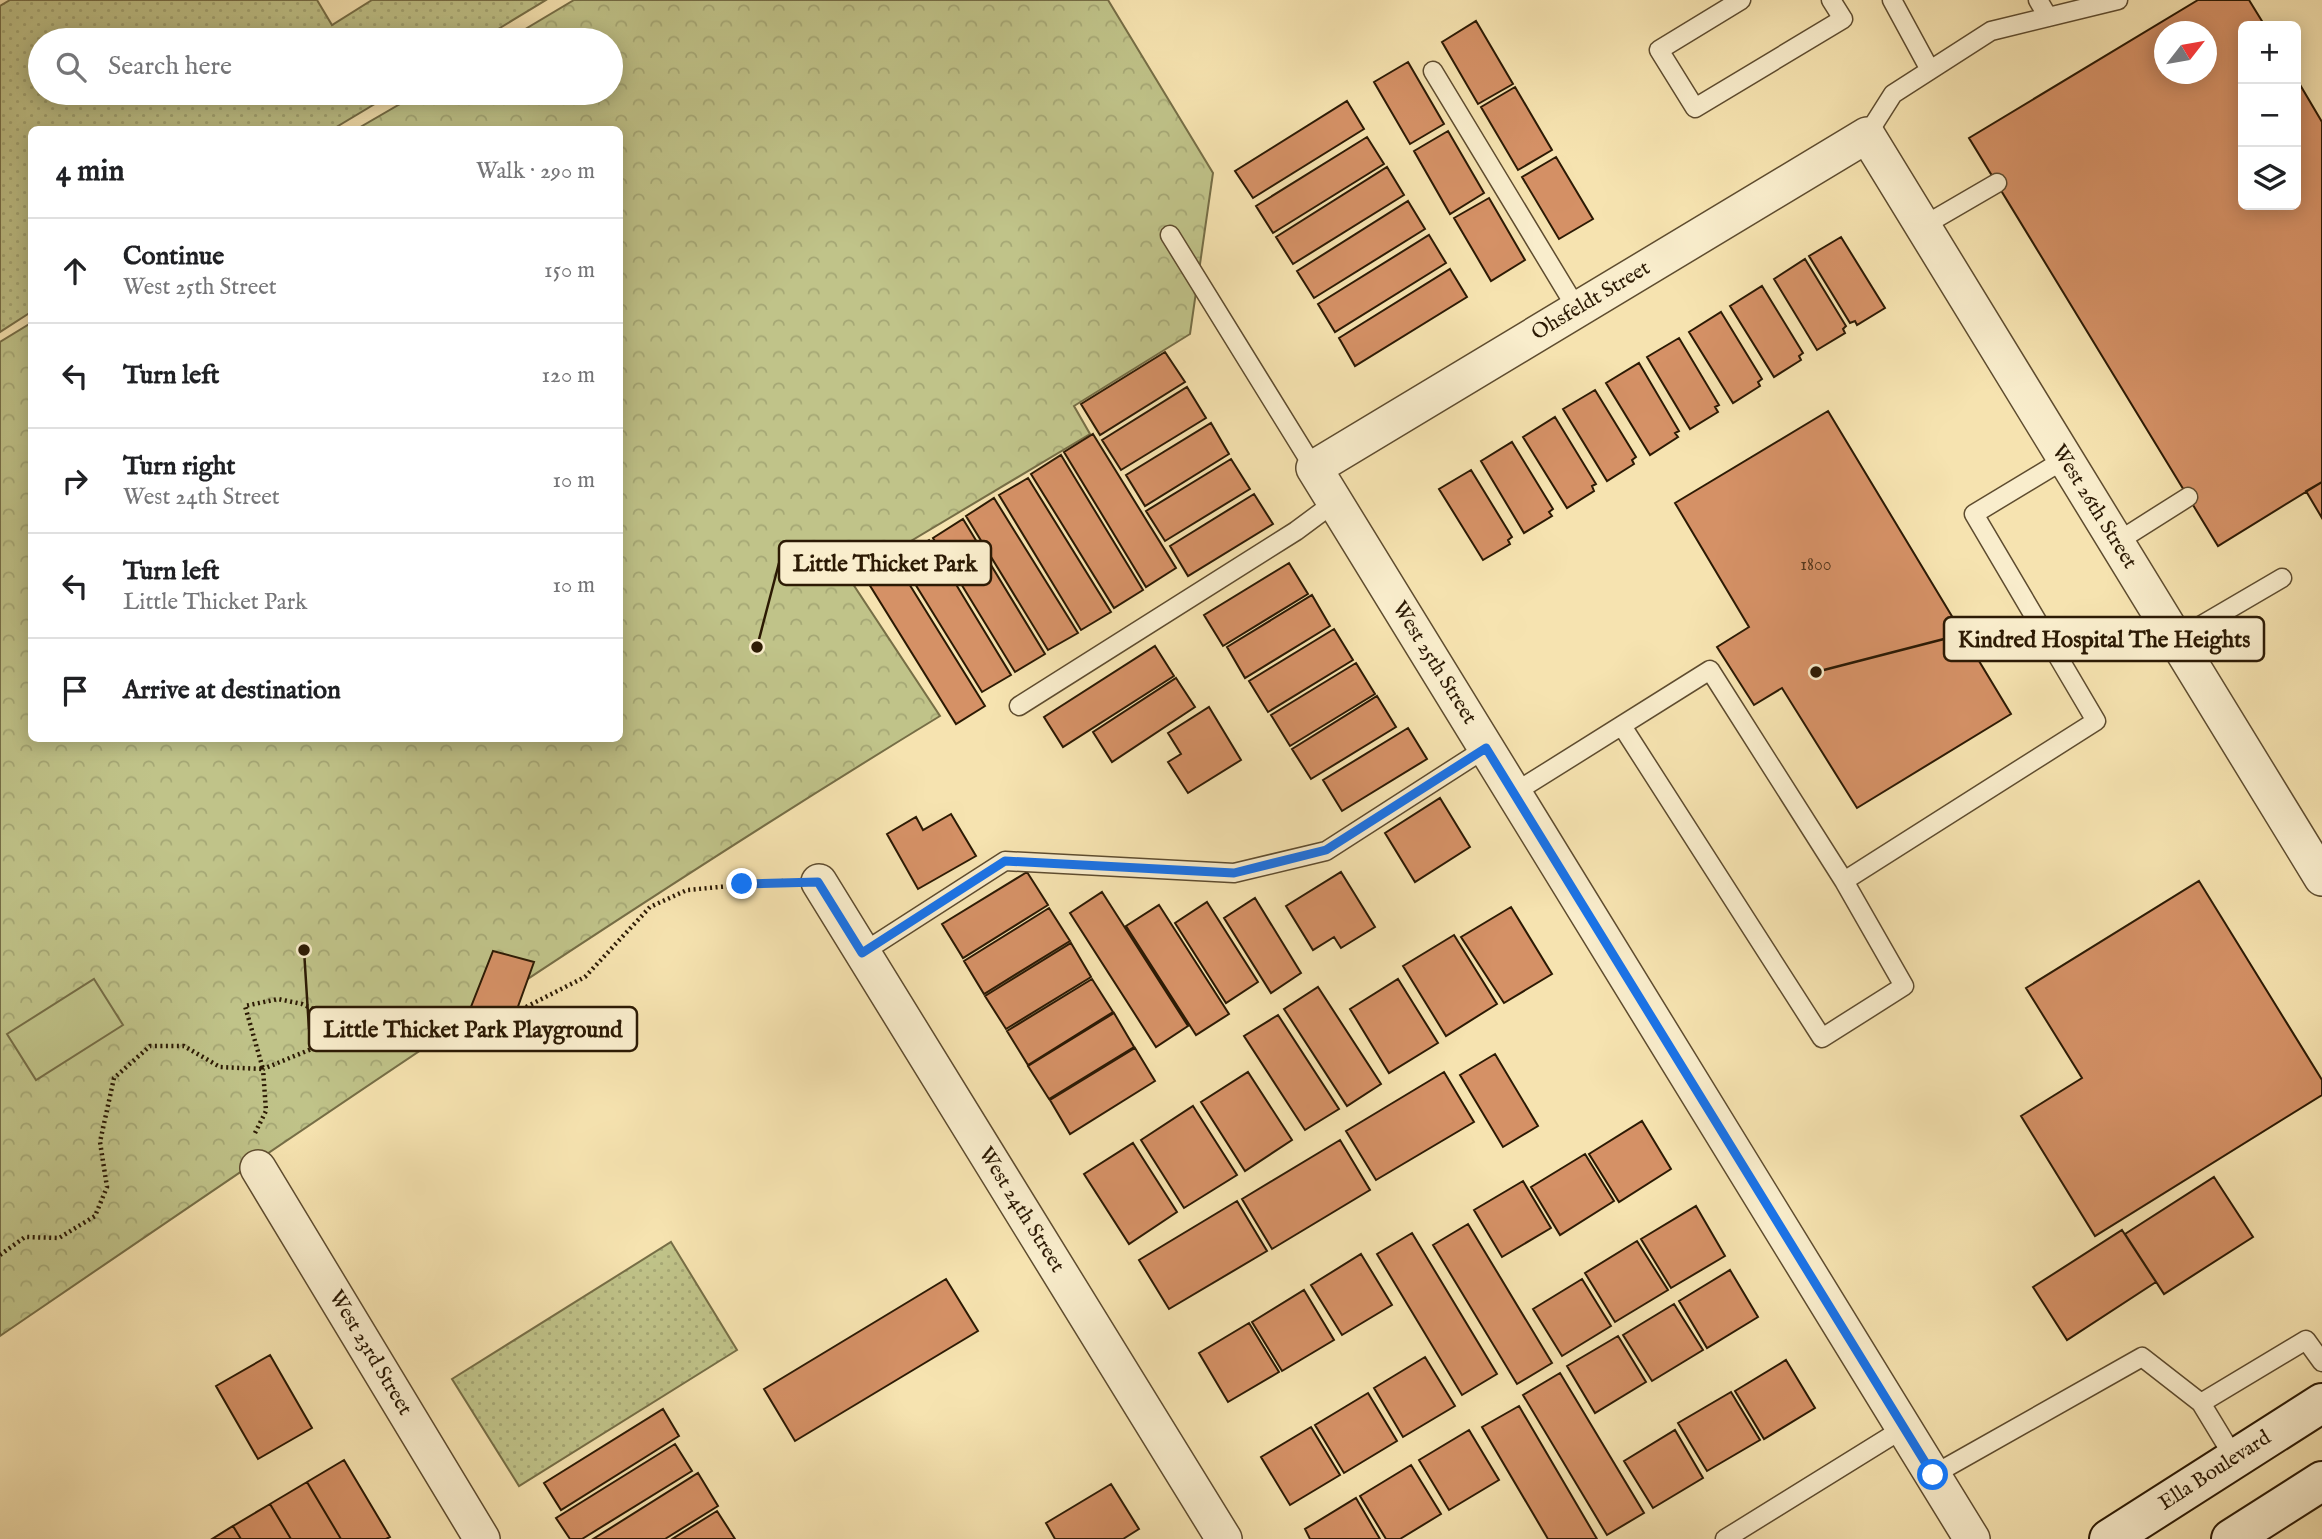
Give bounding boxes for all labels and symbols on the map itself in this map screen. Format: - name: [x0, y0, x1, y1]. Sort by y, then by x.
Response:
- north arrow: [2154, 21, 2217, 84]
- street label: Ohsfeldt Street: [1527, 255, 1655, 347]
- street label: West 26th Street: [2045, 440, 2143, 574]
- callout: Little Thicket Park: [779, 541, 991, 585]
- text: Little Thicket Park: [793, 550, 978, 579]
- house number: 1800: [1800, 554, 1832, 577]
- street label: West 25th Street: [1385, 596, 1483, 730]
- callout: Kindred Hospital The Heights: [1944, 617, 2264, 661]
- text: Kindred Hospital The Heights: [1958, 626, 2250, 655]
- route end: [726, 868, 757, 899]
- callout: Little Thicket Park Playground: [309, 1007, 637, 1051]
- text: Little Thicket Park Playground: [323, 1016, 623, 1045]
- street label: West 24th Street: [972, 1142, 1070, 1278]
- street label: West 23rd Street: [322, 1286, 418, 1420]
- street label: Ella Boulevard: [2154, 1424, 2277, 1517]
- route start: [1917, 1459, 1948, 1490]

